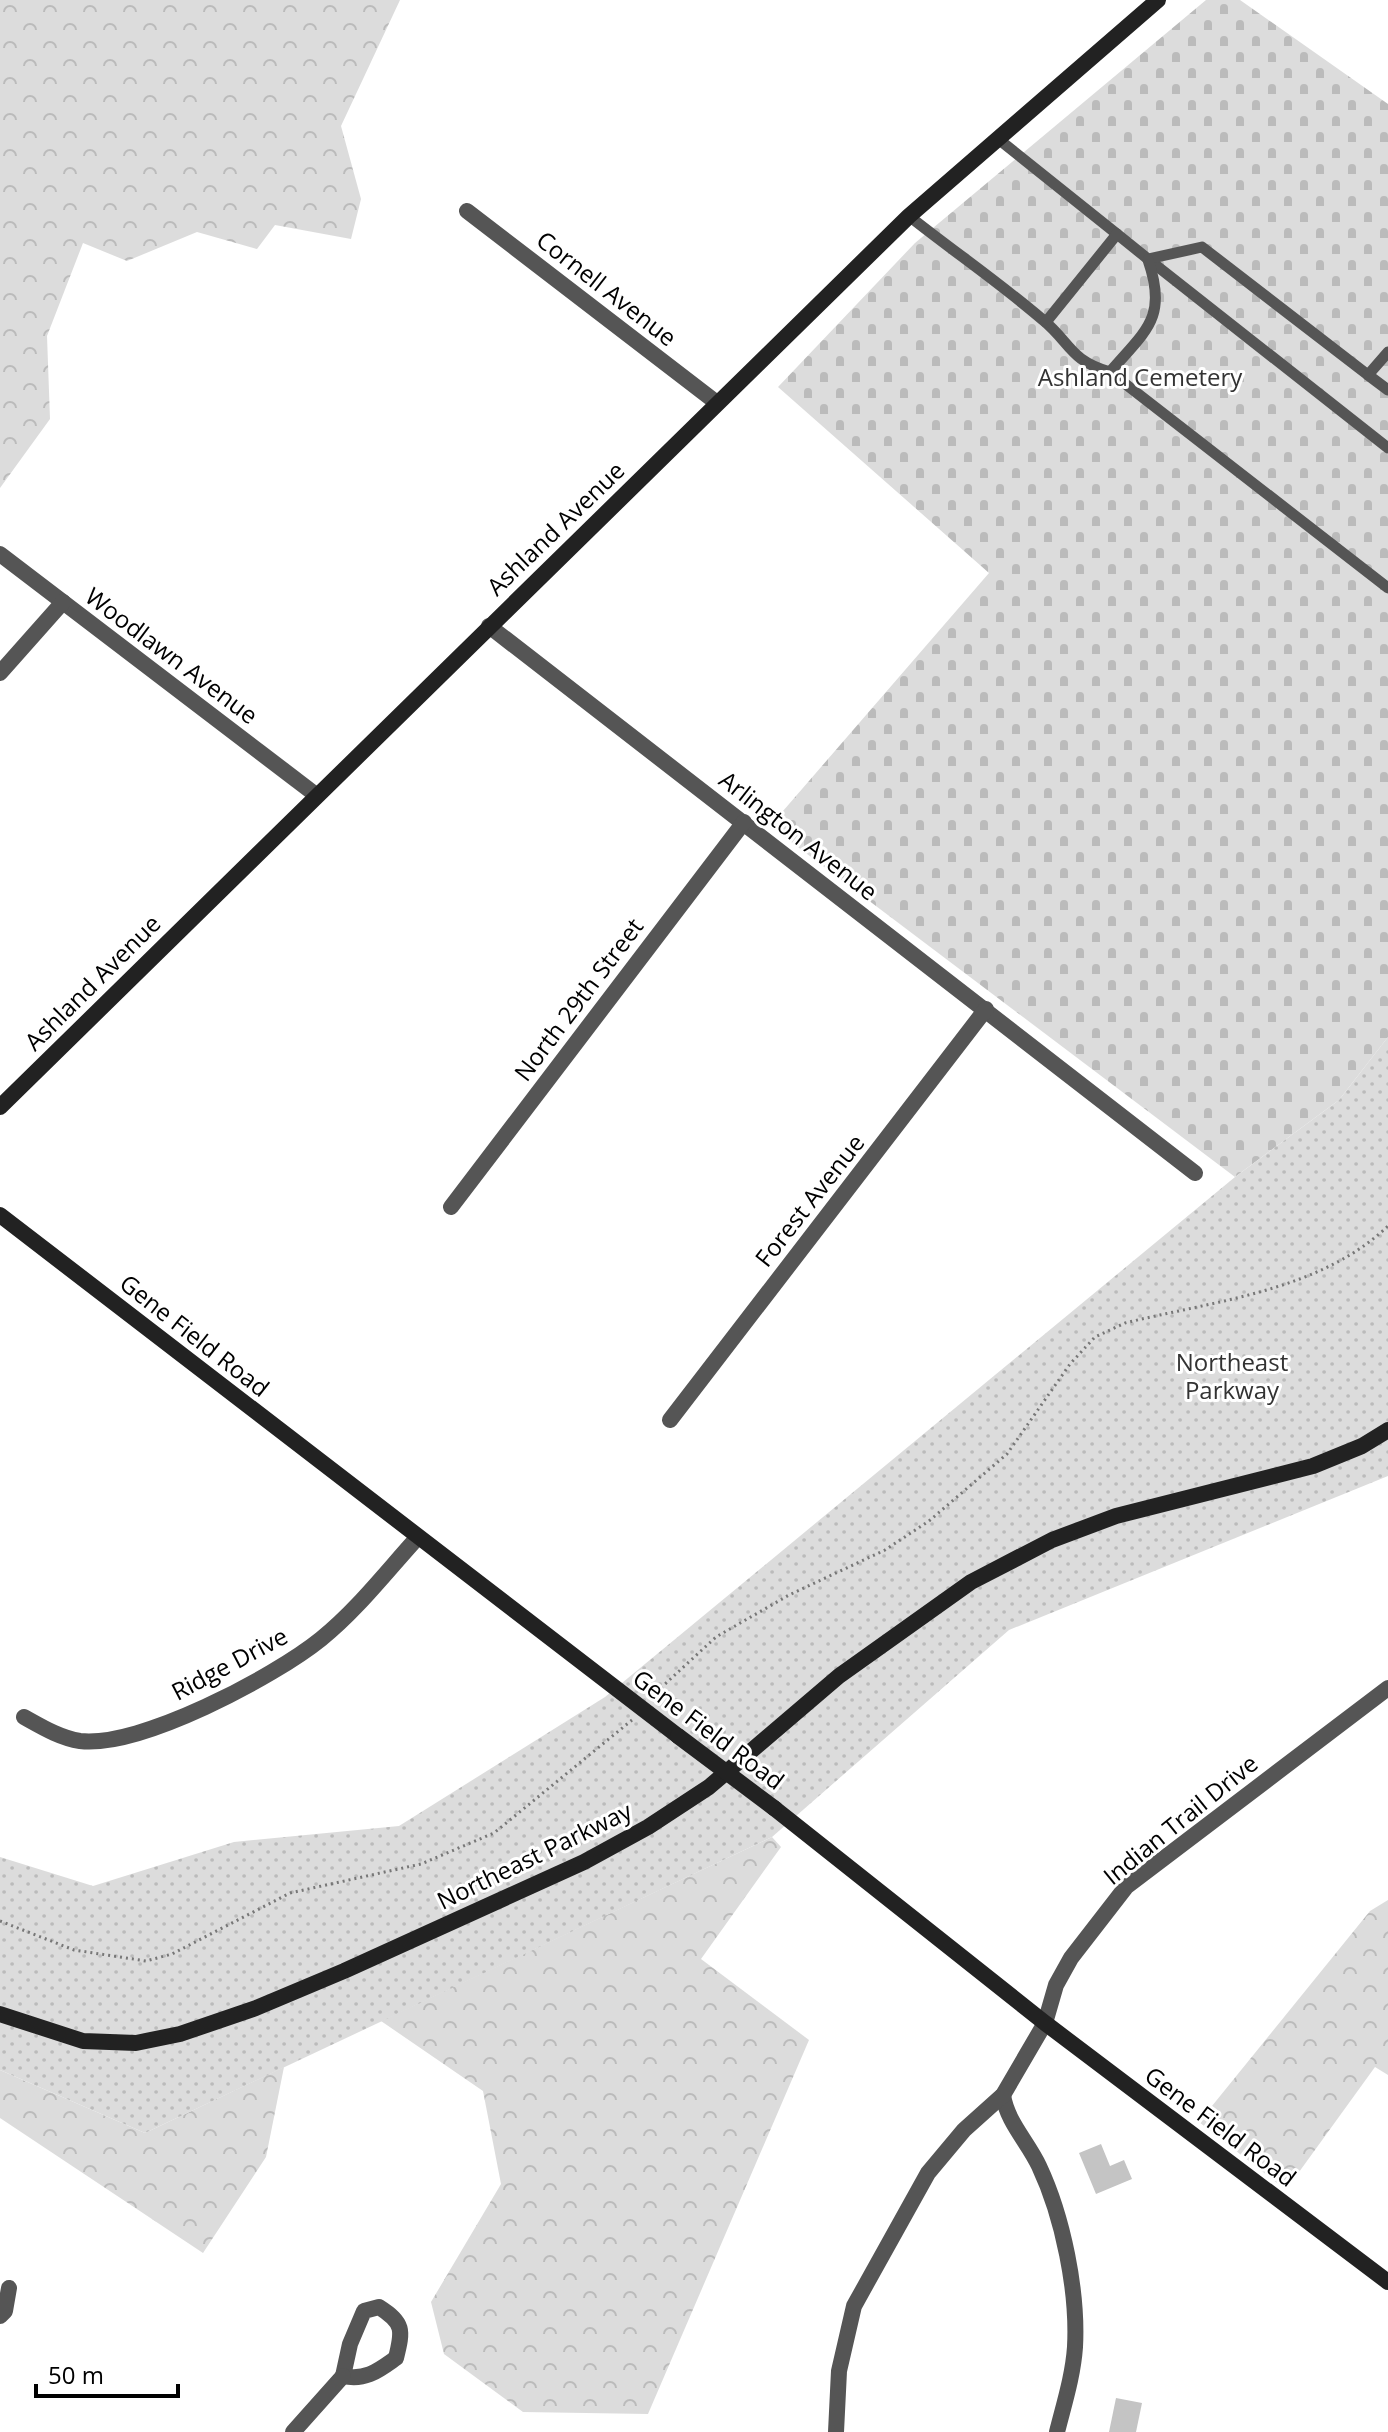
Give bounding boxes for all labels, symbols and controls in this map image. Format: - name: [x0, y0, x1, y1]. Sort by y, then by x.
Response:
- street label: Cornell Avenue: [530, 223, 684, 353]
- park label: Ashland Cemetery: [1038, 360, 1243, 393]
- street label: Ashland Avenue: [479, 454, 631, 602]
- street label: Woodlawn Avenue: [79, 579, 265, 731]
- street label: Arlington Avenue: [713, 763, 885, 907]
- street label: Ashland Avenue: [17, 907, 167, 1057]
- street label: North 29th Street: [506, 911, 650, 1087]
- street label: Forest Avenue: [747, 1127, 871, 1273]
- street label: Gene Field Road: [113, 1266, 277, 1404]
- park label: Northeast Parkway: [1176, 1345, 1288, 1406]
- street label: Ridge Drive: [165, 1619, 293, 1707]
- street label: Gene Field Road: [627, 1661, 791, 1797]
- street label: Indian Trail Drive: [1096, 1746, 1264, 1892]
- street label: Northeast Parkway: [431, 1793, 638, 1916]
- street label: Gene Field Road: [1139, 2058, 1303, 2194]
- scale bar: [36, 2348, 178, 2398]
- text: 50 m: [48, 2358, 104, 2391]

